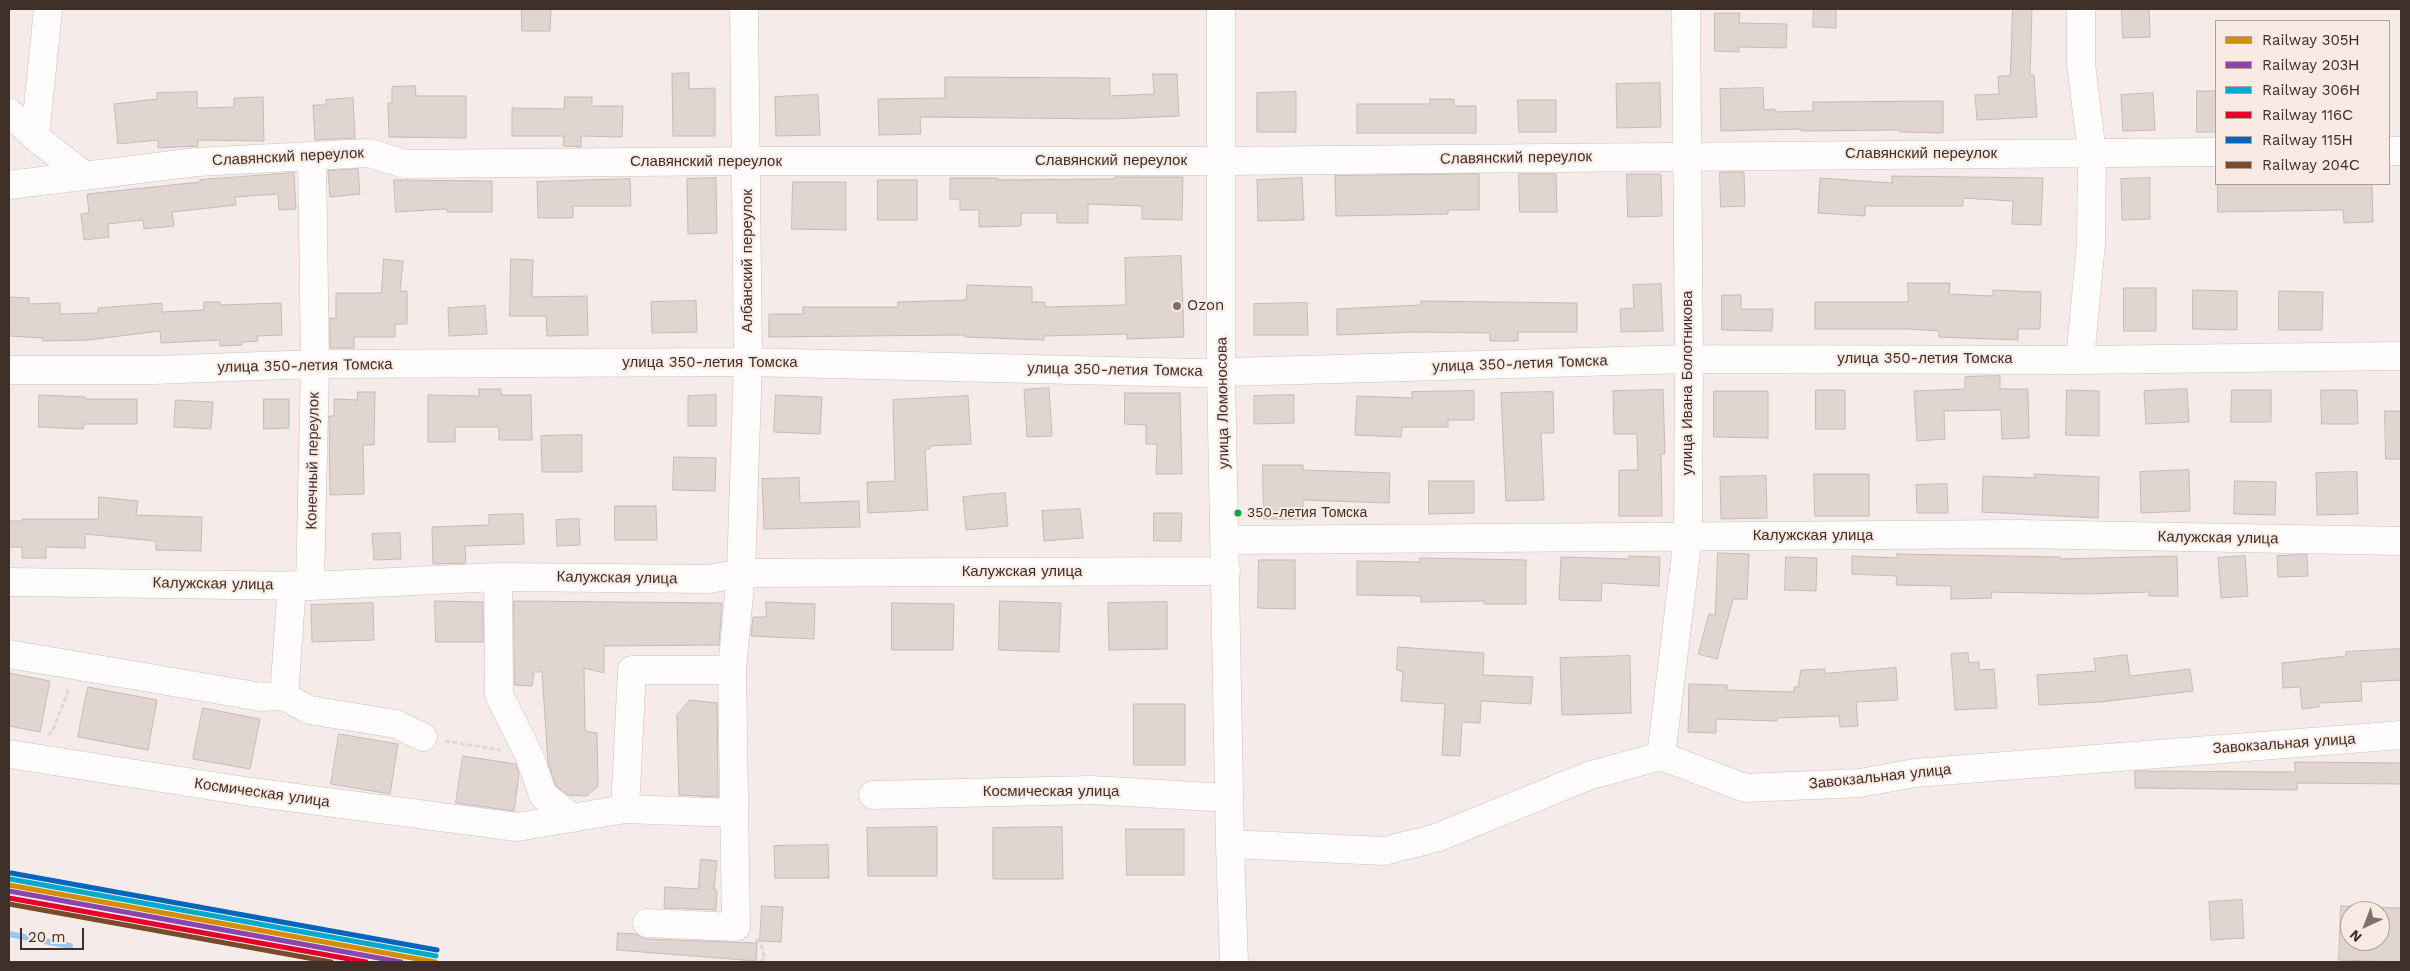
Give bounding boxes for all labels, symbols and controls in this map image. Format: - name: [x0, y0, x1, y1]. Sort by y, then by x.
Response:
- legend: [2215, 20, 2390, 185]
- text: Railway 305Н: [2262, 31, 2359, 49]
- text: Railway 203Н: [2262, 56, 2359, 74]
- text: Railway 306Н: [2262, 81, 2360, 99]
- text: Railway 116С: [2262, 106, 2353, 124]
- text: Railway 115Н: [2262, 131, 2353, 149]
- street label: Славянский переулок: [212, 144, 364, 170]
- street label: Славянский переулок: [1845, 145, 1997, 163]
- street label: Славянский переулок: [1440, 148, 1592, 168]
- street label: Славянский переулок: [1035, 152, 1187, 170]
- street label: Славянский переулок: [630, 153, 782, 171]
- text: Railway 204С: [2262, 156, 2360, 174]
- street label: Албанский переулок: [739, 189, 757, 333]
- street label: улица Ивана Болотникова: [1679, 291, 1697, 475]
- place label: Ozon: [1187, 297, 1224, 315]
- marker: Ozon: [1171, 300, 1183, 312]
- street label: улица Ломоносова: [1213, 337, 1233, 469]
- street label: улица 350-летия Томска: [1837, 350, 2013, 368]
- street label: улица 350-летия Томска: [1432, 352, 1608, 376]
- street label: улица 350-летия Томска: [622, 354, 798, 372]
- street label: улица 350-летия Томска: [217, 355, 393, 377]
- street label: улица 350-летия Томска: [1027, 359, 1203, 381]
- street label: Конечный переулок: [303, 392, 323, 530]
- place label: 350-летия Томска: [1247, 505, 1367, 521]
- marker: 350-летия Томска: [1233, 508, 1243, 518]
- street label: Калужская улица: [1753, 527, 1873, 545]
- street label: Калужская улица: [2157, 528, 2279, 548]
- street label: Калужская улица: [962, 563, 1082, 581]
- street label: Калужская улица: [556, 568, 678, 588]
- street label: Калужская улица: [152, 574, 274, 594]
- street label: Завокзальная улица: [2212, 730, 2356, 758]
- street label: Завокзальная улица: [1808, 761, 1952, 793]
- street label: Космическая улица: [193, 775, 331, 811]
- street label: Космическая улица: [983, 783, 1119, 801]
- north arrow: [2340, 901, 2390, 951]
- scale bar: [22, 918, 86, 950]
- text: N: [2346, 927, 2365, 946]
- text: 20 m: [28, 928, 66, 946]

